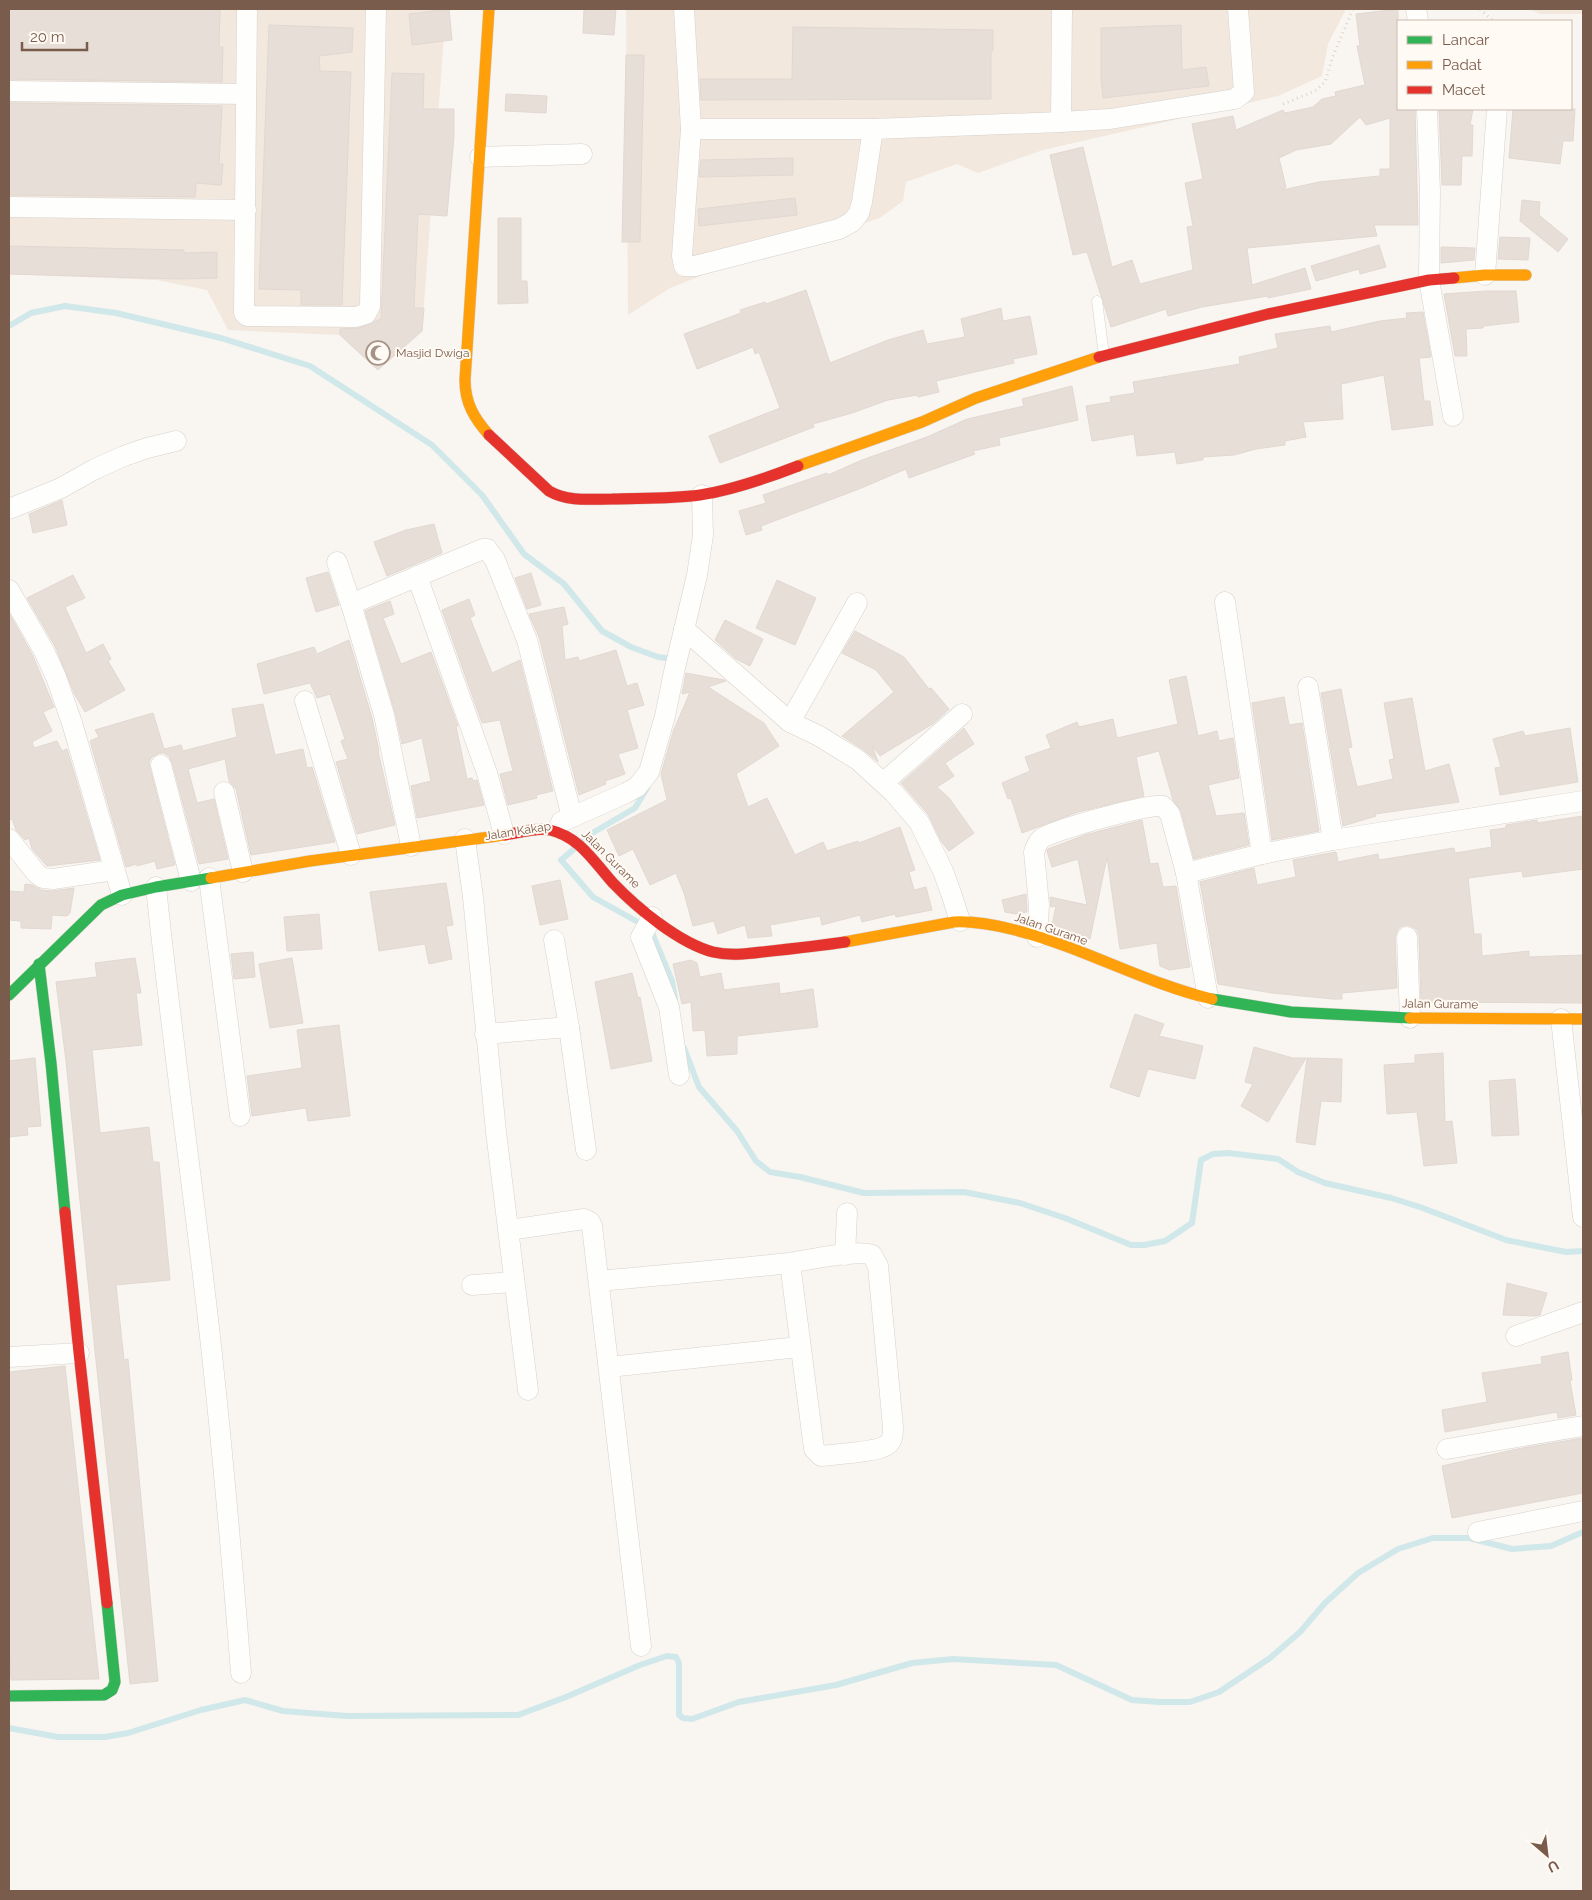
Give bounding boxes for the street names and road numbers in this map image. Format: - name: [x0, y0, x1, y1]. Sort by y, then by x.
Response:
- street label: Jalan Kakap: [484, 819, 552, 843]
- street label: Jalan Gurame: [579, 827, 643, 891]
- street label: Jalan Gurame: [1013, 910, 1089, 948]
- street label: Jalan Gurame: [1402, 996, 1478, 1012]

